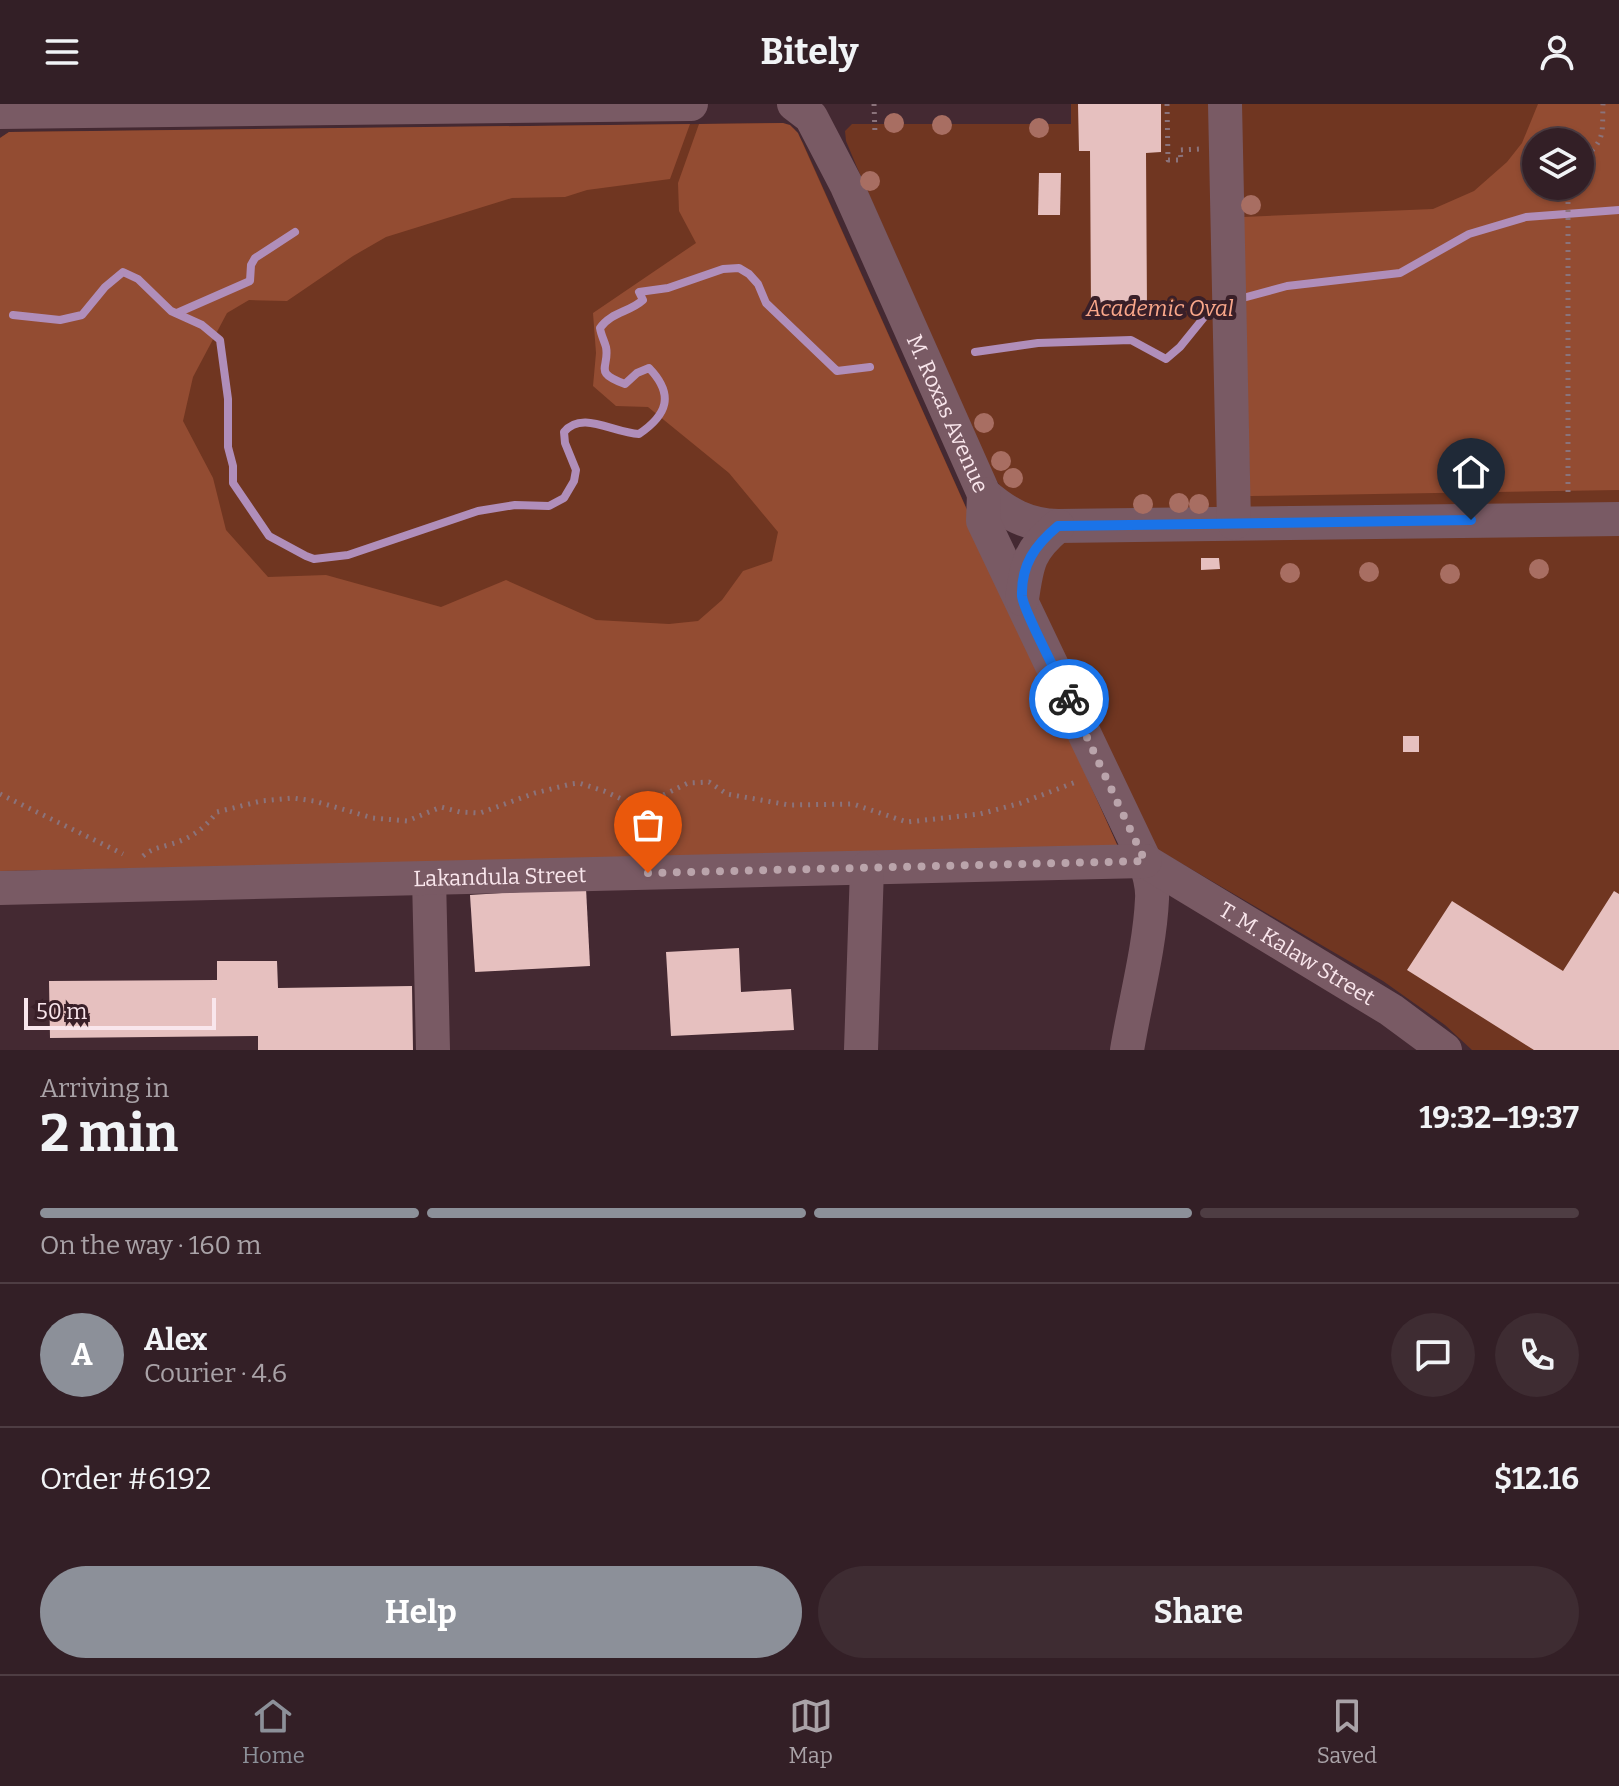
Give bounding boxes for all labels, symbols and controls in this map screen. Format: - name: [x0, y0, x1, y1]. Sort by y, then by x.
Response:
- icon: menu: [40, 30, 84, 74]
- text: Bitely: [760, 30, 859, 74]
- icon: person: [1535, 30, 1579, 74]
- map controls: [1522, 128, 1594, 200]
- button: layers: [1522, 128, 1594, 200]
- park label: Academic Oval: [1085, 295, 1234, 322]
- street label: M. Roxas Avenue: [901, 330, 995, 497]
- pin: [1437, 438, 1505, 520]
- icon: home: [1449, 450, 1493, 494]
- courier: [1029, 659, 1109, 739]
- icon: bike: [1047, 677, 1091, 721]
- pin: [614, 791, 682, 873]
- icon: bag: [626, 803, 670, 847]
- street label: Lakandula Street: [413, 861, 587, 892]
- street label: T. M. Kalaw Street: [1214, 896, 1380, 1011]
- scale bar: [24, 994, 216, 1030]
- text: 50 m: [36, 998, 87, 1025]
- text: Arriving in: [40, 1073, 169, 1104]
- text: 19:32–19:37: [1419, 1100, 1579, 1136]
- text: 2 min: [40, 1102, 178, 1165]
- text: On the way · 160 m: [40, 1230, 261, 1261]
- button: chat: [1391, 1313, 1475, 1397]
- button: phone: [1495, 1313, 1579, 1397]
- text: Alex: [144, 1322, 207, 1358]
- text: A: [71, 1337, 93, 1373]
- text: Courier · 4.6: [144, 1358, 287, 1389]
- text: Order #6192: [40, 1461, 211, 1497]
- text: $12.16: [1494, 1461, 1579, 1497]
- button: Help: [40, 1566, 802, 1658]
- button: Share: [818, 1566, 1579, 1658]
- tab: Home: [242, 1694, 305, 1769]
- tab: Map: [789, 1694, 833, 1769]
- tab: Saved: [1317, 1694, 1377, 1769]

